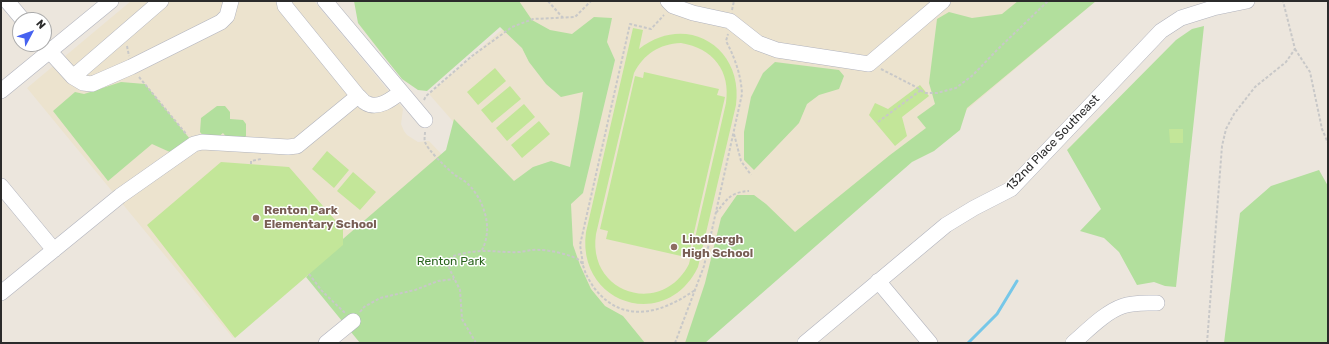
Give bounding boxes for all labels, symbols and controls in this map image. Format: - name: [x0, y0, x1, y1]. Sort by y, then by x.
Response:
- north arrow: [12, 12, 52, 52]
- text: N: [33, 17, 48, 32]
- street label: 132nd Place Southeast: [1003, 92, 1103, 194]
- place label: Renton Park Elementary School: [264, 204, 377, 232]
- marker: Renton Park Elementary School: [251, 213, 261, 223]
- place label: Lindbergh High School: [682, 233, 753, 261]
- marker: Lindbergh High School: [669, 242, 679, 252]
- park label: Renton Park: [417, 255, 485, 269]

